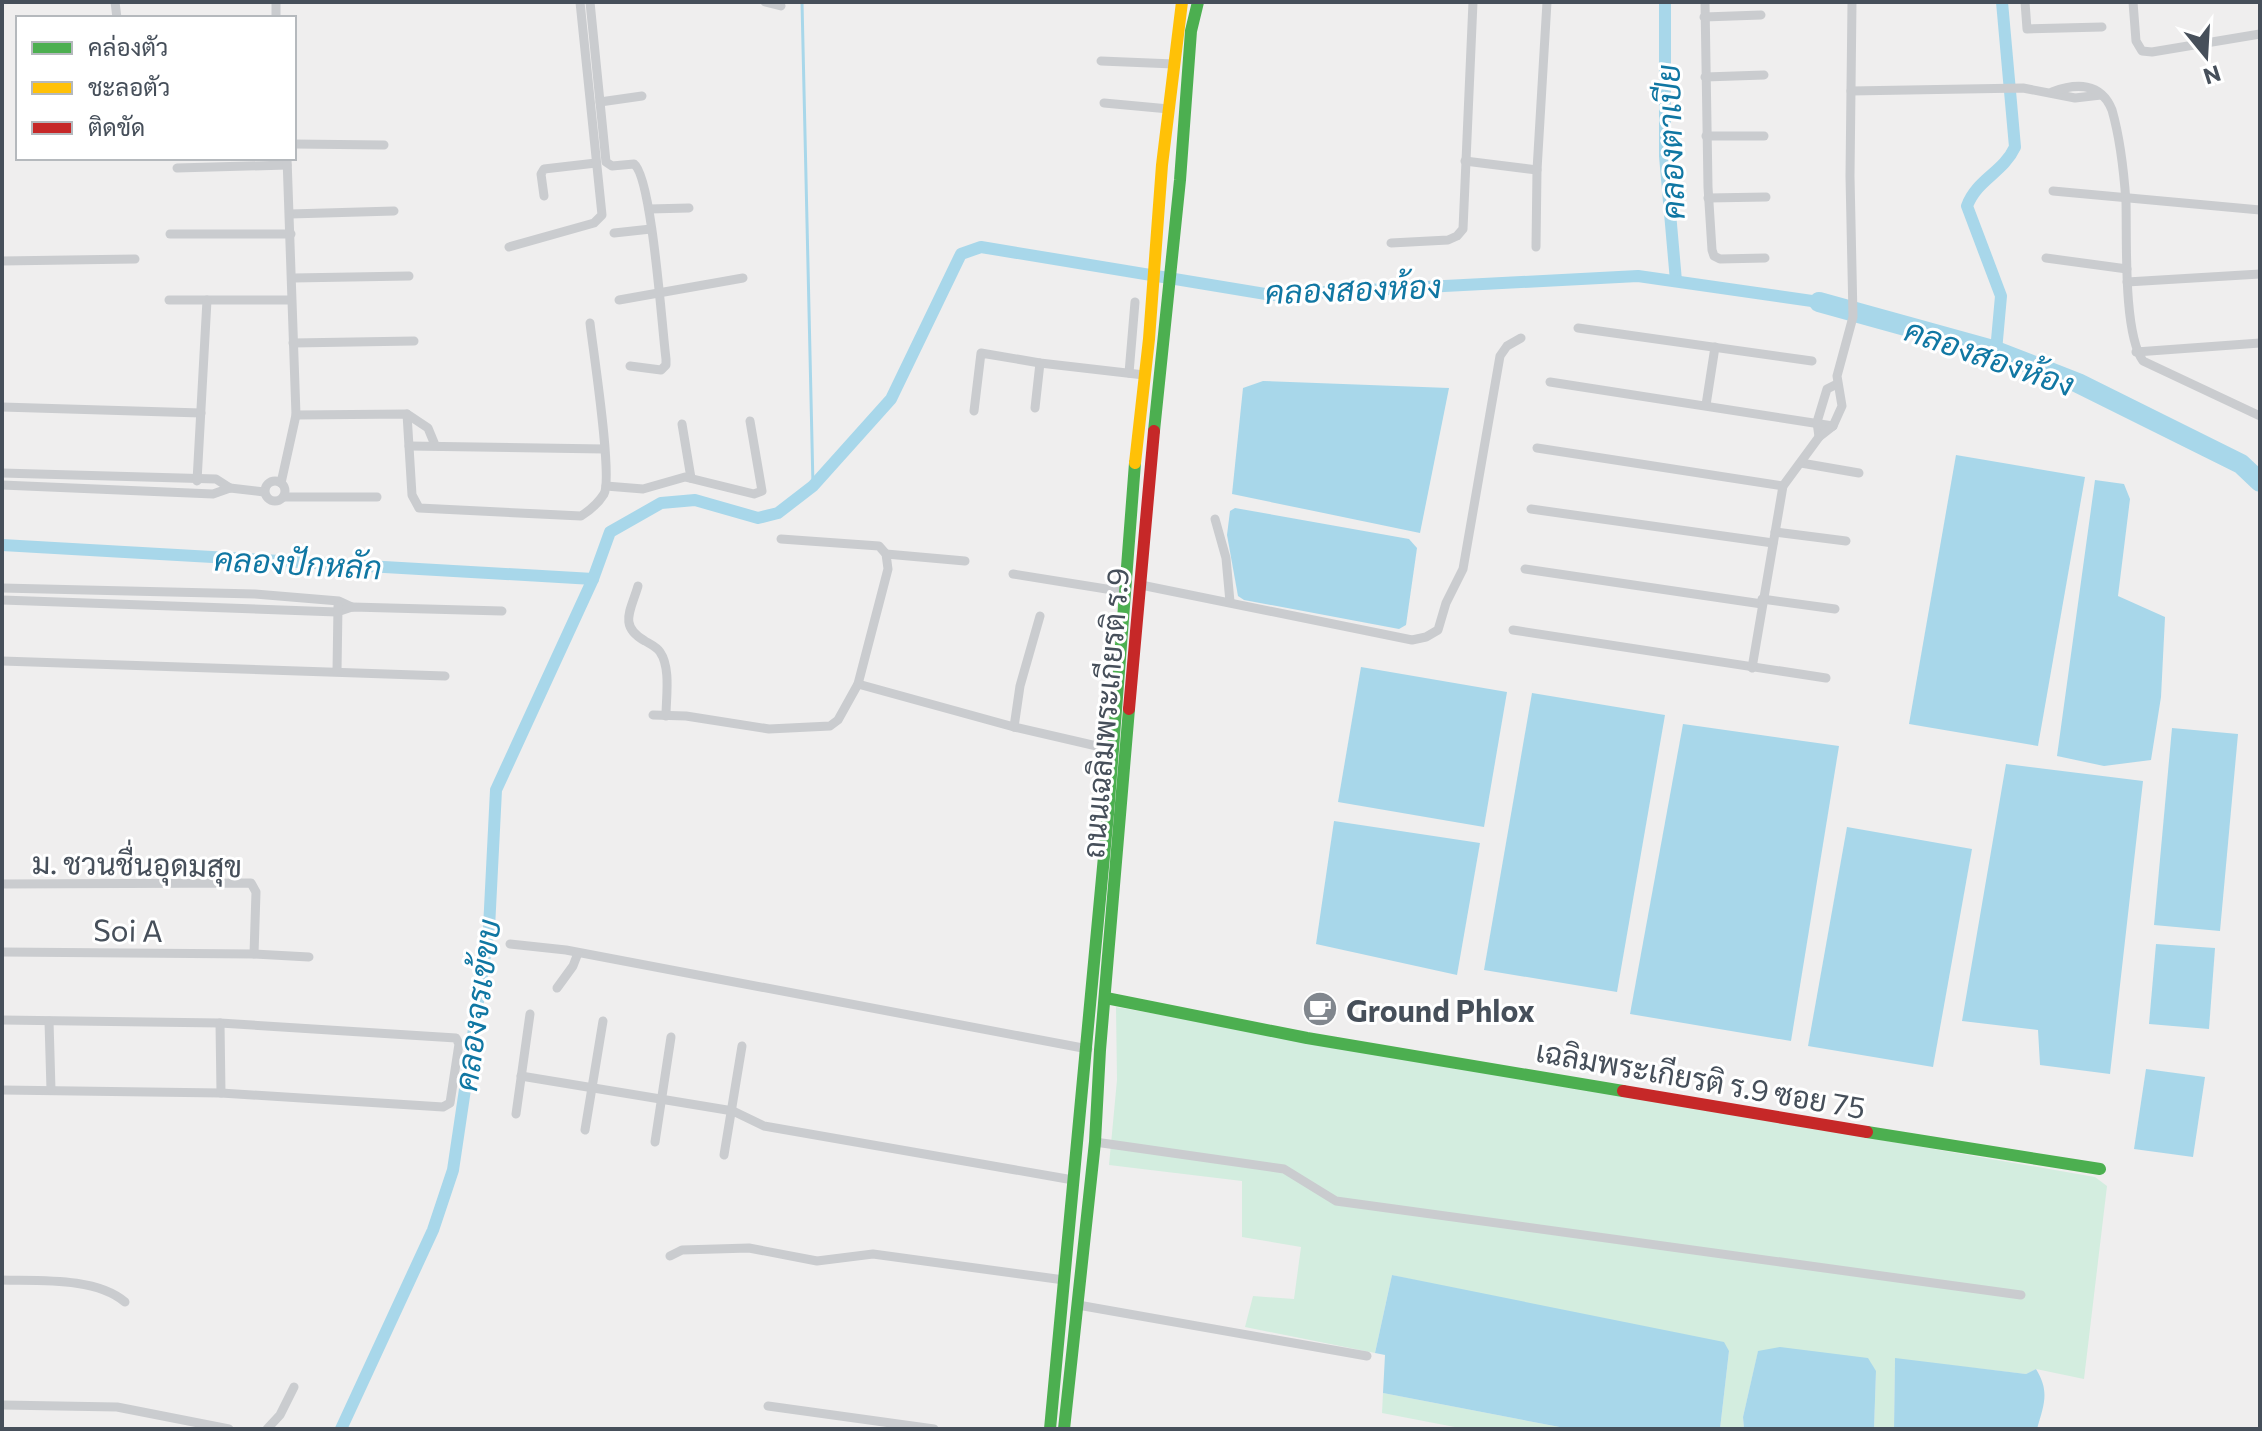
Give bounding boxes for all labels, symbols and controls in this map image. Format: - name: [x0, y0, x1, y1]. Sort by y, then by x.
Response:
- legend: [16, 16, 296, 160]
- north arrow: [2166, 16, 2246, 96]
- text: คล่องตัว: [88, 32, 168, 61]
- text: N: [2200, 60, 2224, 91]
- water label: คลองตาเปีย: [1646, 64, 1692, 220]
- text: ชะลอตัว: [88, 72, 170, 101]
- text: ติดขัด: [88, 112, 145, 141]
- water label: คลองสองห้อง: [1264, 265, 1442, 311]
- water label: คลองสองห้อง: [1900, 308, 2080, 404]
- water label: คลองปักหลัก: [213, 538, 383, 586]
- street label: ถนนเฉลิมพระเกียรติ ร.9: [1073, 566, 1135, 860]
- street label: ม. ชวนชื่นอุดมสุข: [32, 838, 242, 888]
- street label: Soi A: [93, 910, 163, 948]
- water label: คลองจรเข้ขบ: [444, 916, 508, 1093]
- cafe icon: Ground Phlox: [1301, 990, 1339, 1028]
- place label: Ground Phlox: [1346, 991, 1535, 1028]
- street label: เฉลิมพระเกียรติ ร.9 ซอย 75: [1534, 1031, 1868, 1125]

